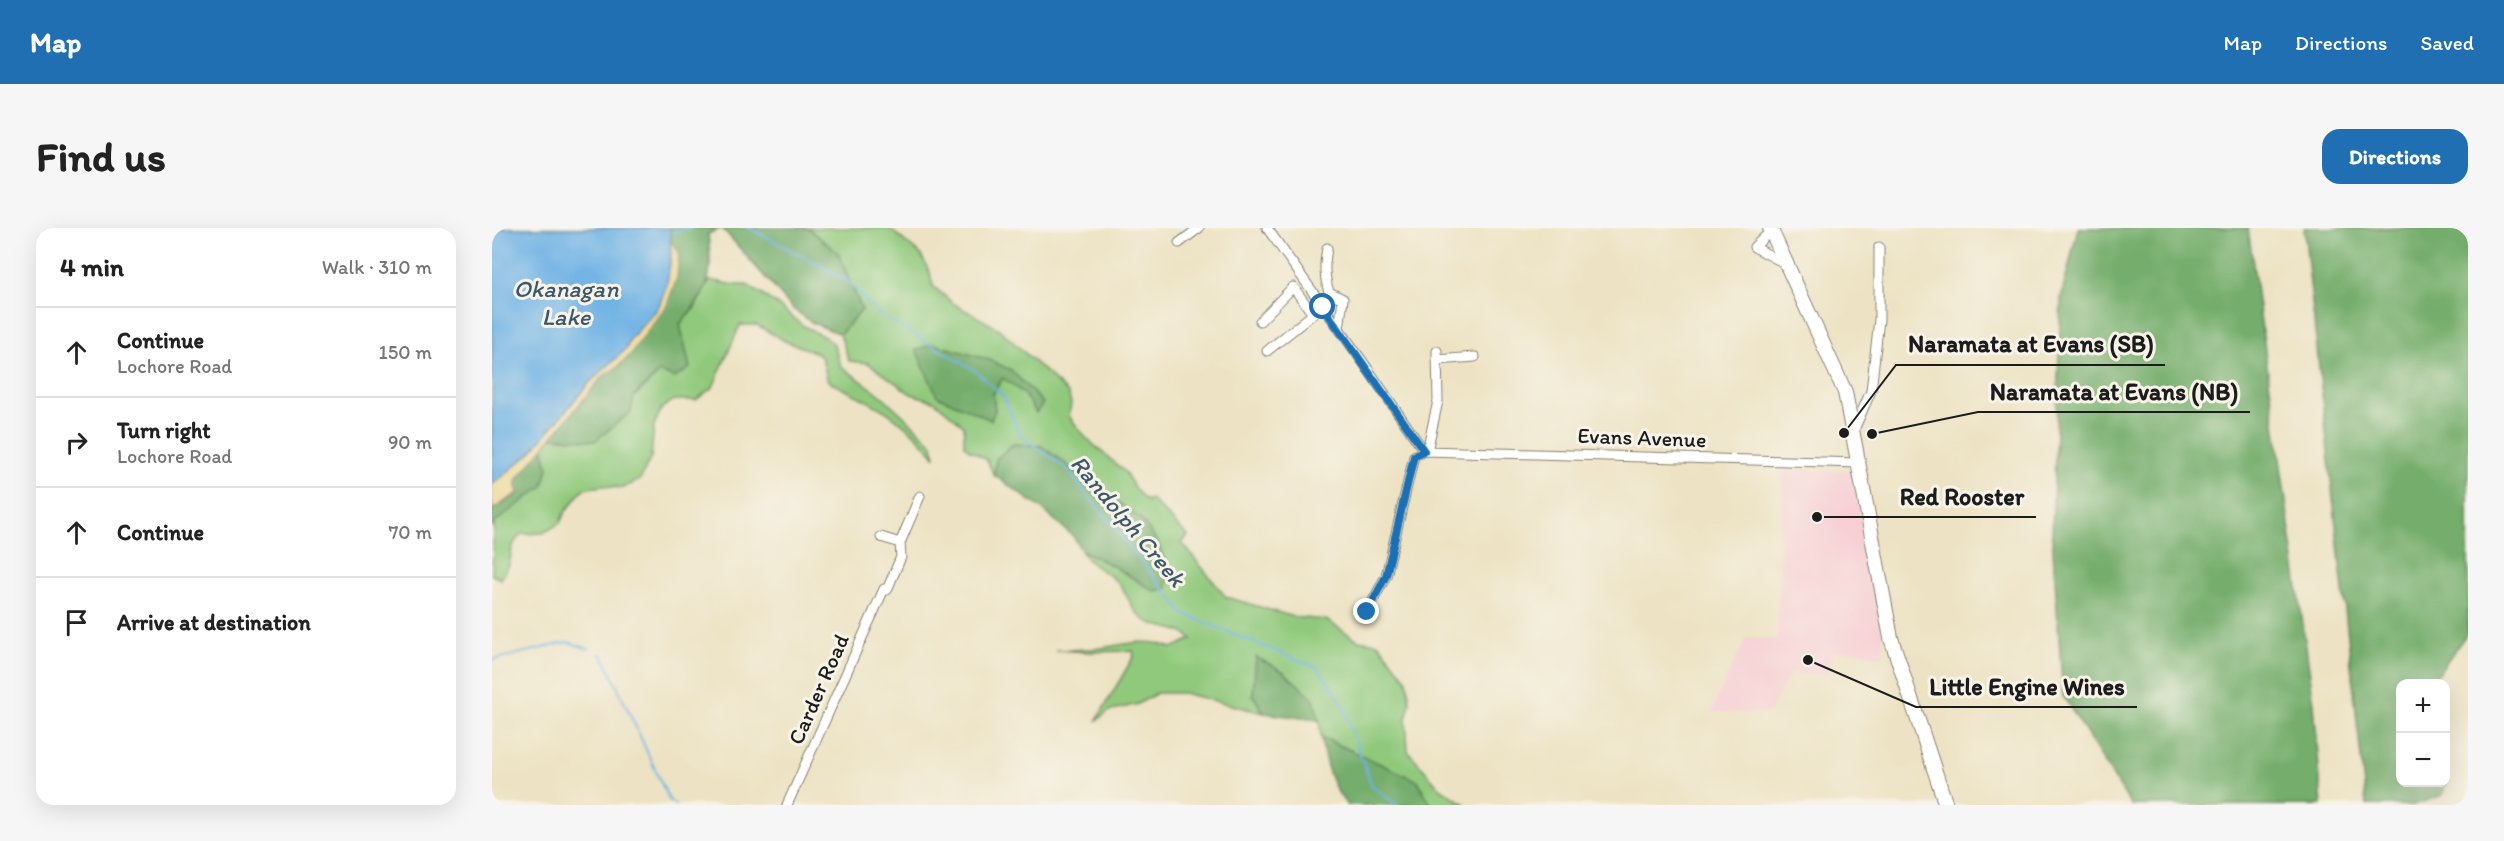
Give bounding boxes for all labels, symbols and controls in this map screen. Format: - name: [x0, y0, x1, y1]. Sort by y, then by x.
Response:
- text: Map: [30, 25, 81, 59]
- text: Map: [2224, 30, 2262, 55]
- text: Directions: [2295, 30, 2387, 55]
- text: Saved: [2420, 30, 2474, 55]
- button: Directions: [2322, 129, 2468, 184]
- text: Find us: [36, 131, 166, 182]
- text: 4 min: [60, 251, 124, 283]
- text: Walk · 310 m: [322, 255, 432, 279]
- water label: Okanagan Lake: [513, 274, 619, 331]
- route start: [1309, 293, 1335, 319]
- callout: Naramata at Evans (SB): [1896, 323, 2165, 365]
- text: Continue: [117, 327, 204, 354]
- text: Naramata at Evans (SB): [1908, 329, 2154, 359]
- icon: ahead: [60, 336, 93, 369]
- text: 150 m: [379, 340, 432, 364]
- text: Lochore Road: [117, 354, 232, 378]
- callout: Naramata at Evans (NB): [1978, 370, 2250, 412]
- text: Naramata at Evans (NB): [1990, 377, 2238, 407]
- text: Turn right: [117, 417, 211, 444]
- street label: Evans Avenue: [1577, 422, 1707, 453]
- icon: right: [60, 426, 93, 459]
- text: 90 m: [388, 430, 432, 454]
- text: Lochore Road: [117, 444, 232, 468]
- water label: Randolph Creek: [1065, 449, 1193, 594]
- callout: Red Rooster: [1888, 475, 2036, 517]
- text: Red Rooster: [1900, 482, 2025, 511]
- icon: ahead: [60, 516, 93, 549]
- text: Continue: [117, 519, 204, 546]
- text: 70 m: [388, 520, 432, 544]
- route end: [1353, 598, 1379, 624]
- icon: arrive: [60, 606, 93, 639]
- text: Arrive at destination: [117, 609, 311, 636]
- street label: Carder Road: [782, 630, 855, 749]
- callout: Little Engine Wines: [1916, 665, 2137, 707]
- text: Little Engine Wines: [1929, 672, 2125, 702]
- map controls: [2396, 679, 2450, 787]
- button: +: [2396, 679, 2450, 733]
- button: −: [2396, 733, 2450, 787]

